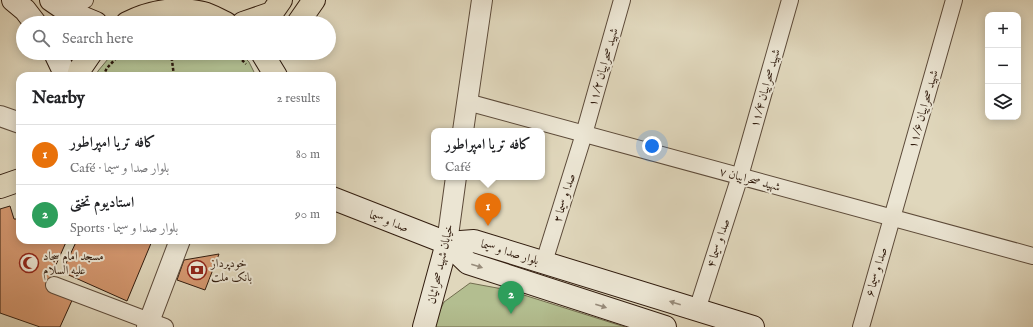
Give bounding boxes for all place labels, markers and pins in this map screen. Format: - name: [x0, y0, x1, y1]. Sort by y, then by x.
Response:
- pin: 1: [475, 193, 501, 226]
- place label: مسجد امام سجاد علیه السلام: [43, 249, 104, 281]
- mosque icon: مسجد امام سجاد علیه السلام: [18, 252, 40, 274]
- place label: خودپرداز بانک ملت: [210, 256, 252, 285]
- bank icon: خودپرداز بانک ملت: [186, 259, 208, 281]
- pin: 2: [498, 281, 524, 314]

